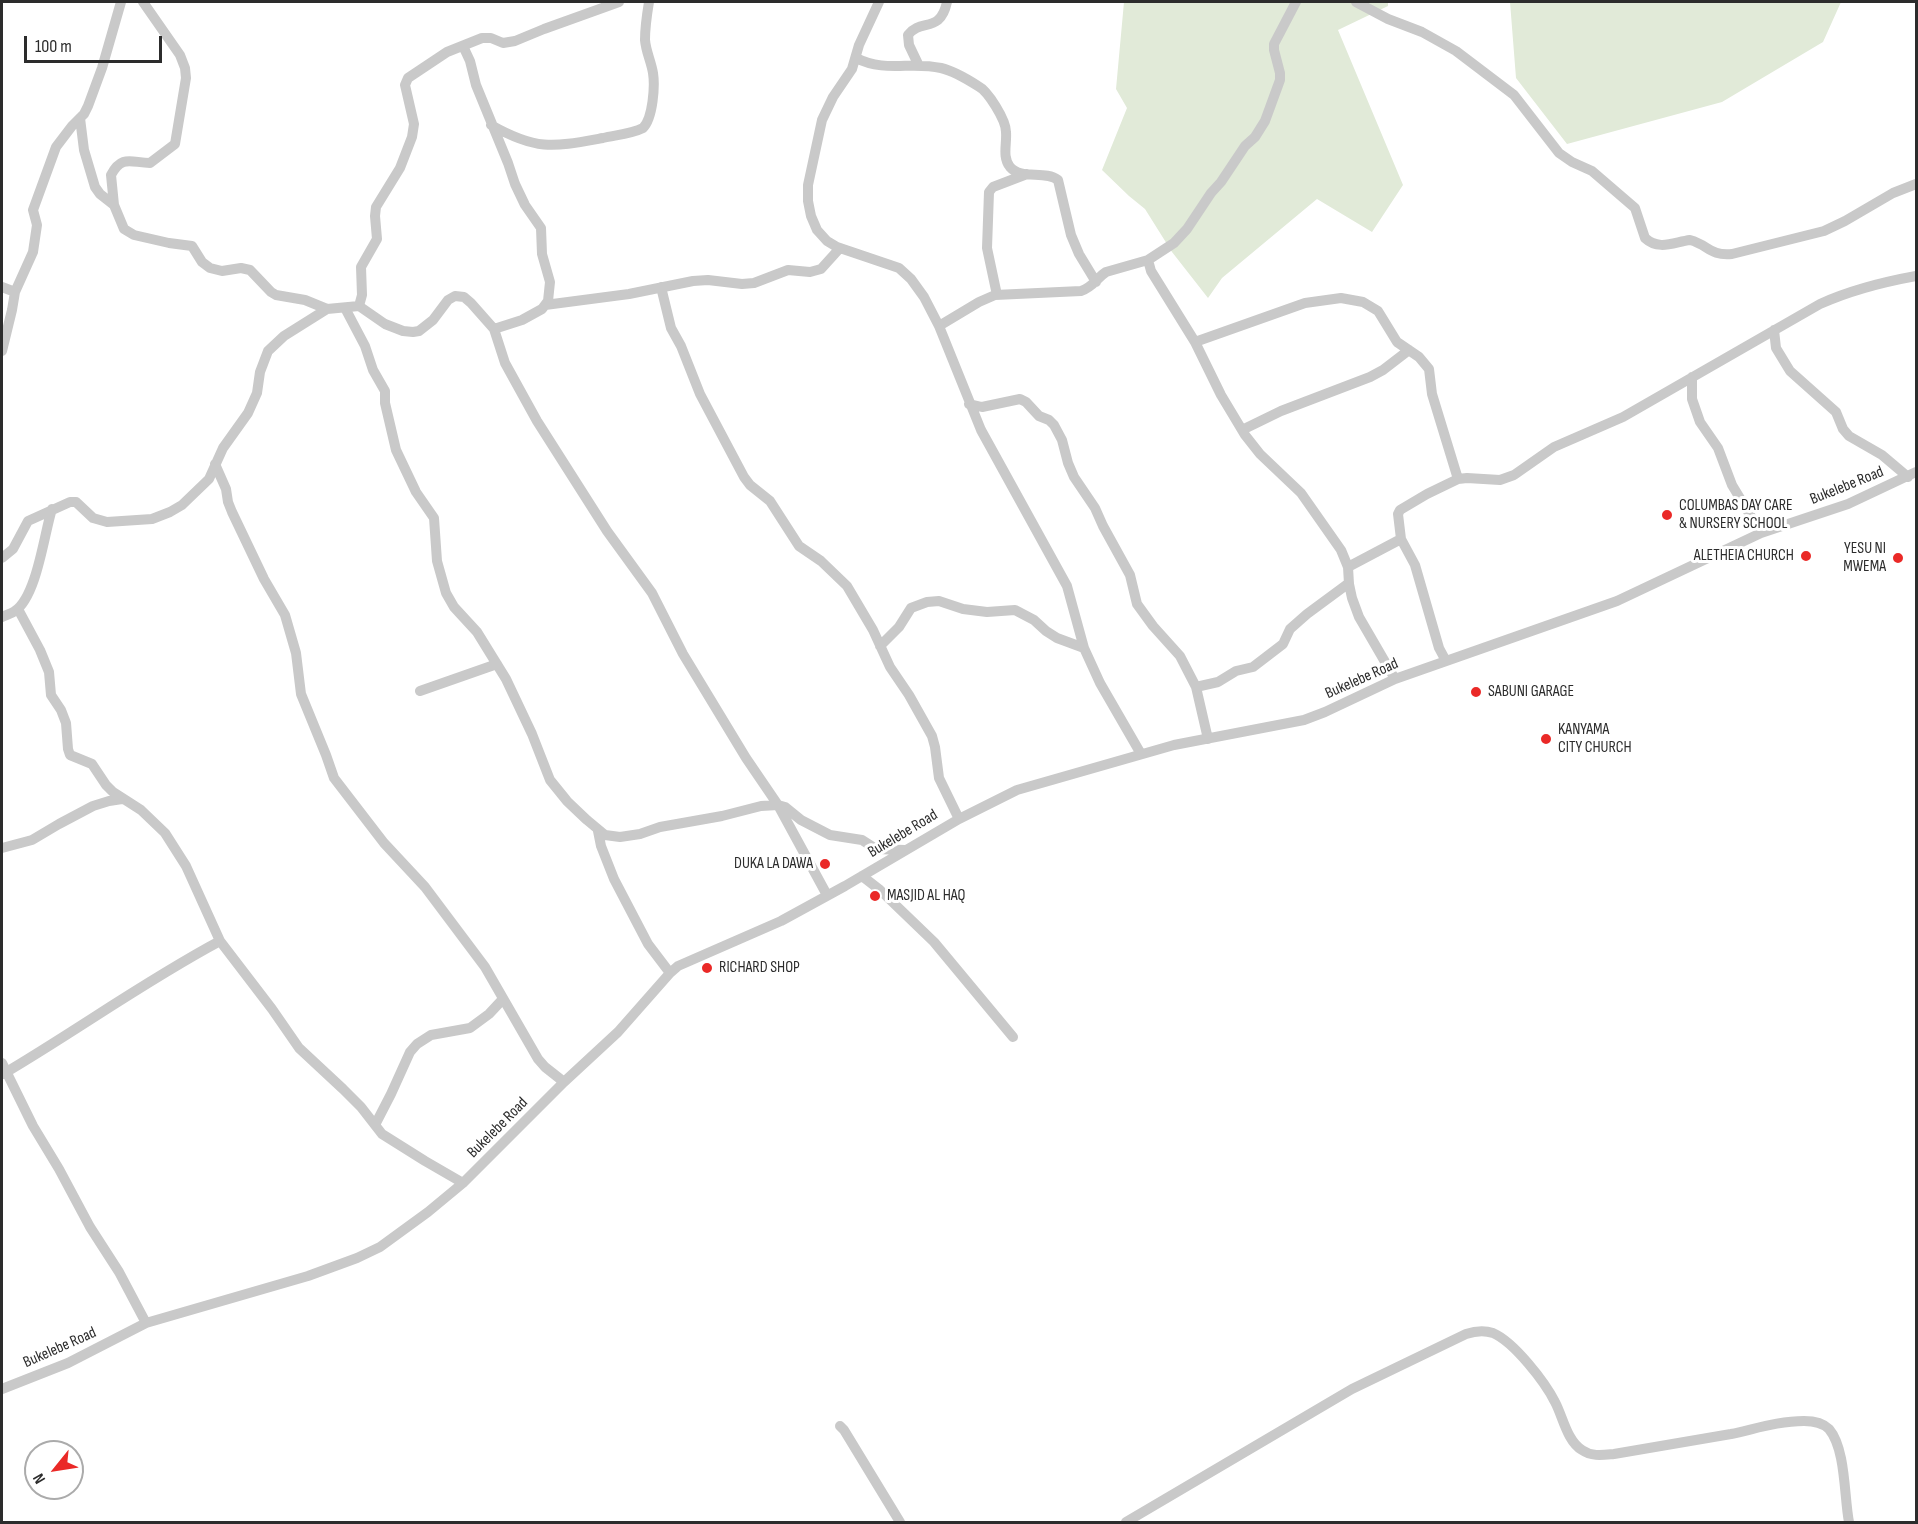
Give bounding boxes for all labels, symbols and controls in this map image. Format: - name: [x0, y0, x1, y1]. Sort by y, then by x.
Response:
- scale bar: [27, 24, 165, 62]
- text: 100 m: [35, 36, 72, 57]
- street label: Bukelebe Road: [1807, 463, 1887, 509]
- place label: COLUMBAS DAY CARE & NURSERY SCHOOL: [1679, 496, 1793, 534]
- marker: COLUMBAS DAY CARE & NURSERY SCHOOL: [1660, 508, 1674, 522]
- place label: YESU NI MWEMA: [1843, 539, 1886, 577]
- place label: ALETHEIA CHURCH: [1694, 546, 1794, 566]
- marker: ALETHEIA CHURCH: [1799, 549, 1813, 563]
- marker: YESU NI MWEMA: [1891, 551, 1905, 565]
- street label: Bukelebe Road: [1323, 654, 1401, 704]
- place label: SABUNI GARAGE: [1488, 682, 1574, 702]
- marker: SABUNI GARAGE: [1469, 685, 1483, 699]
- place label: KANYAMA CITY CHURCH: [1558, 720, 1632, 758]
- marker: KANYAMA CITY CHURCH: [1539, 732, 1553, 746]
- street label: Bukelebe Road: [865, 806, 941, 862]
- place label: DUKA LA DAWA: [734, 854, 813, 874]
- marker: DUKA LA DAWA: [818, 857, 832, 871]
- place label: MASJID AL HAQ: [887, 886, 965, 906]
- marker: MASJID AL HAQ: [868, 889, 882, 903]
- place label: RICHARD SHOP: [719, 958, 800, 978]
- marker: RICHARD SHOP: [700, 961, 714, 975]
- street label: Bukelebe Road: [464, 1094, 532, 1162]
- street label: Bukelebe Road: [21, 1323, 99, 1373]
- north arrow: [24, 1440, 84, 1500]
- text: N: [29, 1470, 50, 1487]

